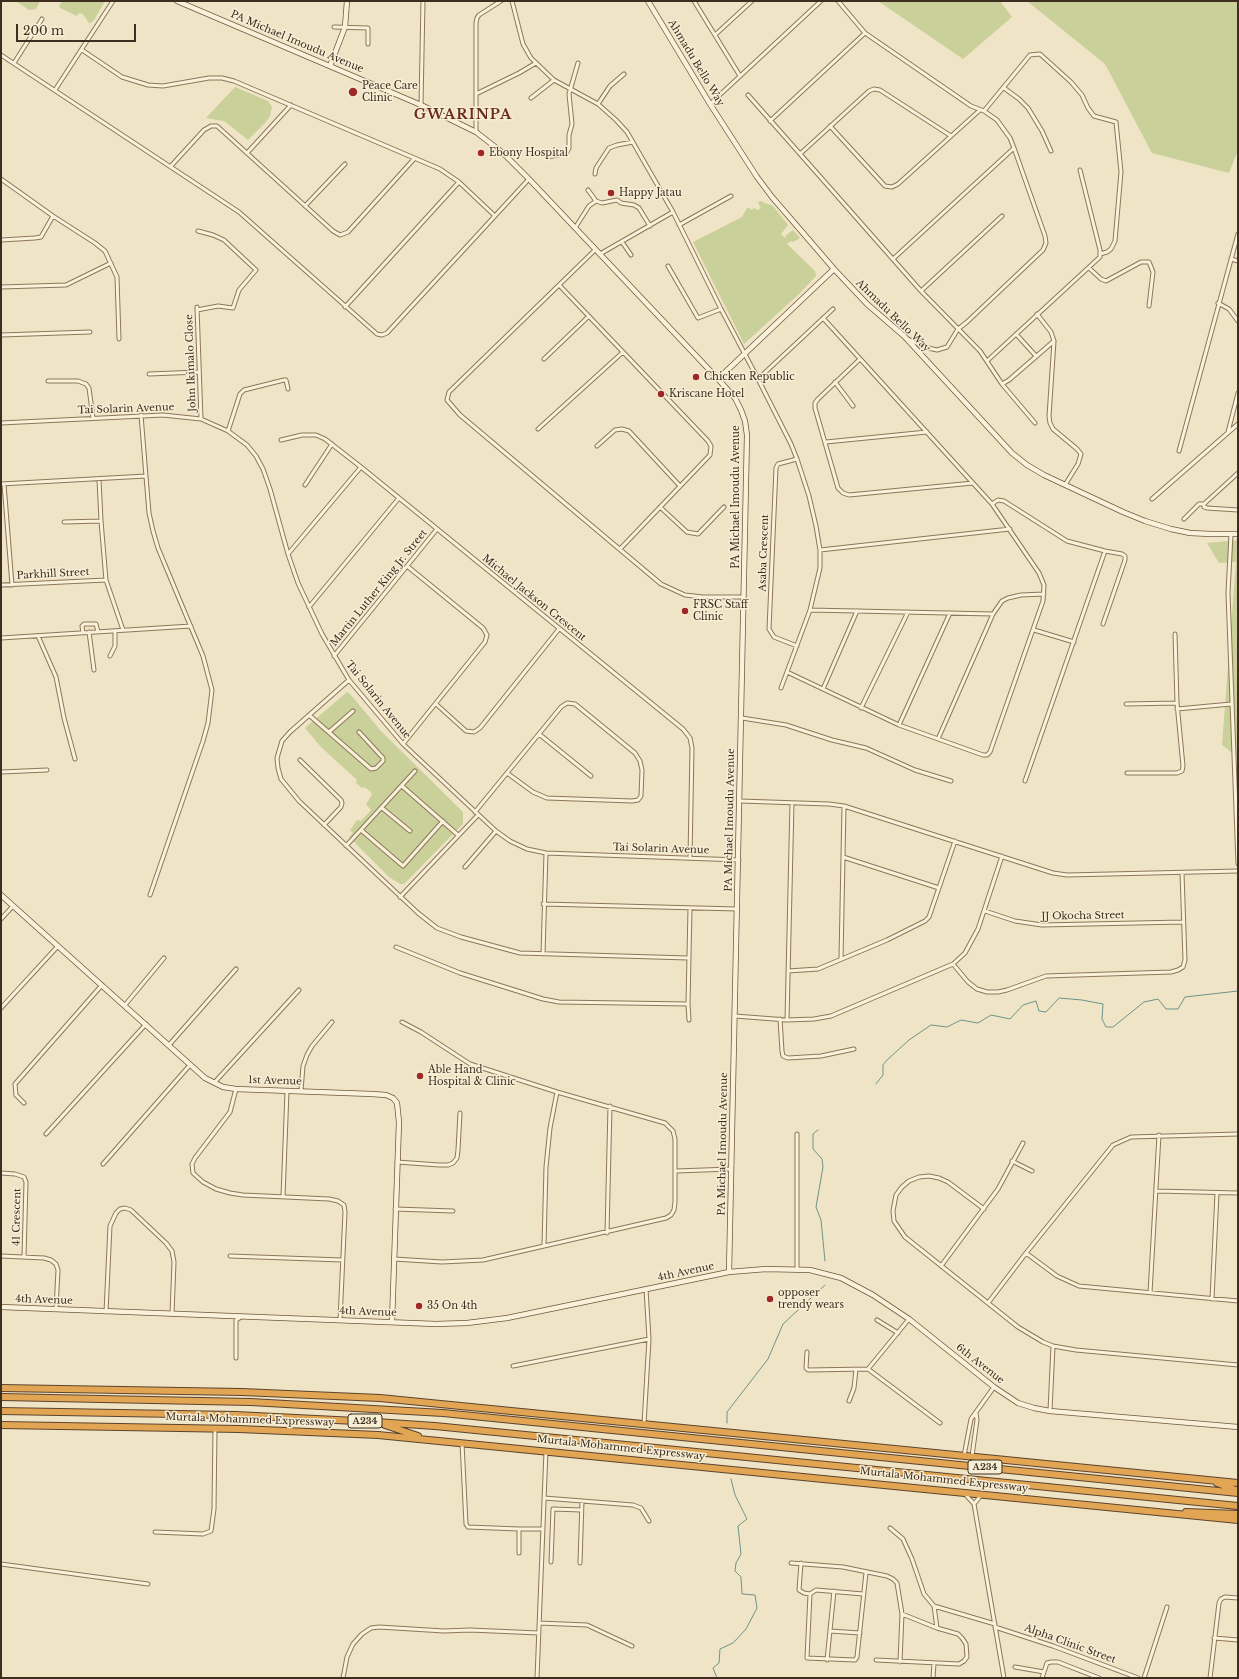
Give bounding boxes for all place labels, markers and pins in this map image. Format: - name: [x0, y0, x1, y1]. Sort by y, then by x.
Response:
- place label: Peace Care Clinic: [362, 80, 418, 104]
- marker: Peace Care Clinic: [347, 86, 359, 98]
- place label: Ebony Hospital: [489, 147, 568, 159]
- marker: Ebony Hospital: [476, 148, 486, 158]
- place label: Happy Jatau: [619, 187, 682, 199]
- marker: Happy Jatau: [606, 188, 616, 198]
- place label: Chicken Republic: [704, 371, 795, 383]
- marker: Chicken Republic: [691, 372, 701, 382]
- place label: Kriscane Hotel: [669, 388, 744, 400]
- marker: Kriscane Hotel: [656, 389, 666, 399]
- place label: FRSC Staff Clinic: [693, 599, 748, 622]
- marker: FRSC Staff Clinic: [680, 606, 690, 616]
- place label: Able Hand Hospital & Clinic: [428, 1064, 516, 1088]
- marker: Able Hand Hospital & Clinic: [415, 1071, 425, 1081]
- place label: opposer trendy wears: [778, 1287, 844, 1310]
- marker: opposer trendy wears: [765, 1294, 775, 1304]
- place label: 35 On 4th: [427, 1300, 477, 1312]
- marker: 35 On 4th: [414, 1301, 424, 1311]

